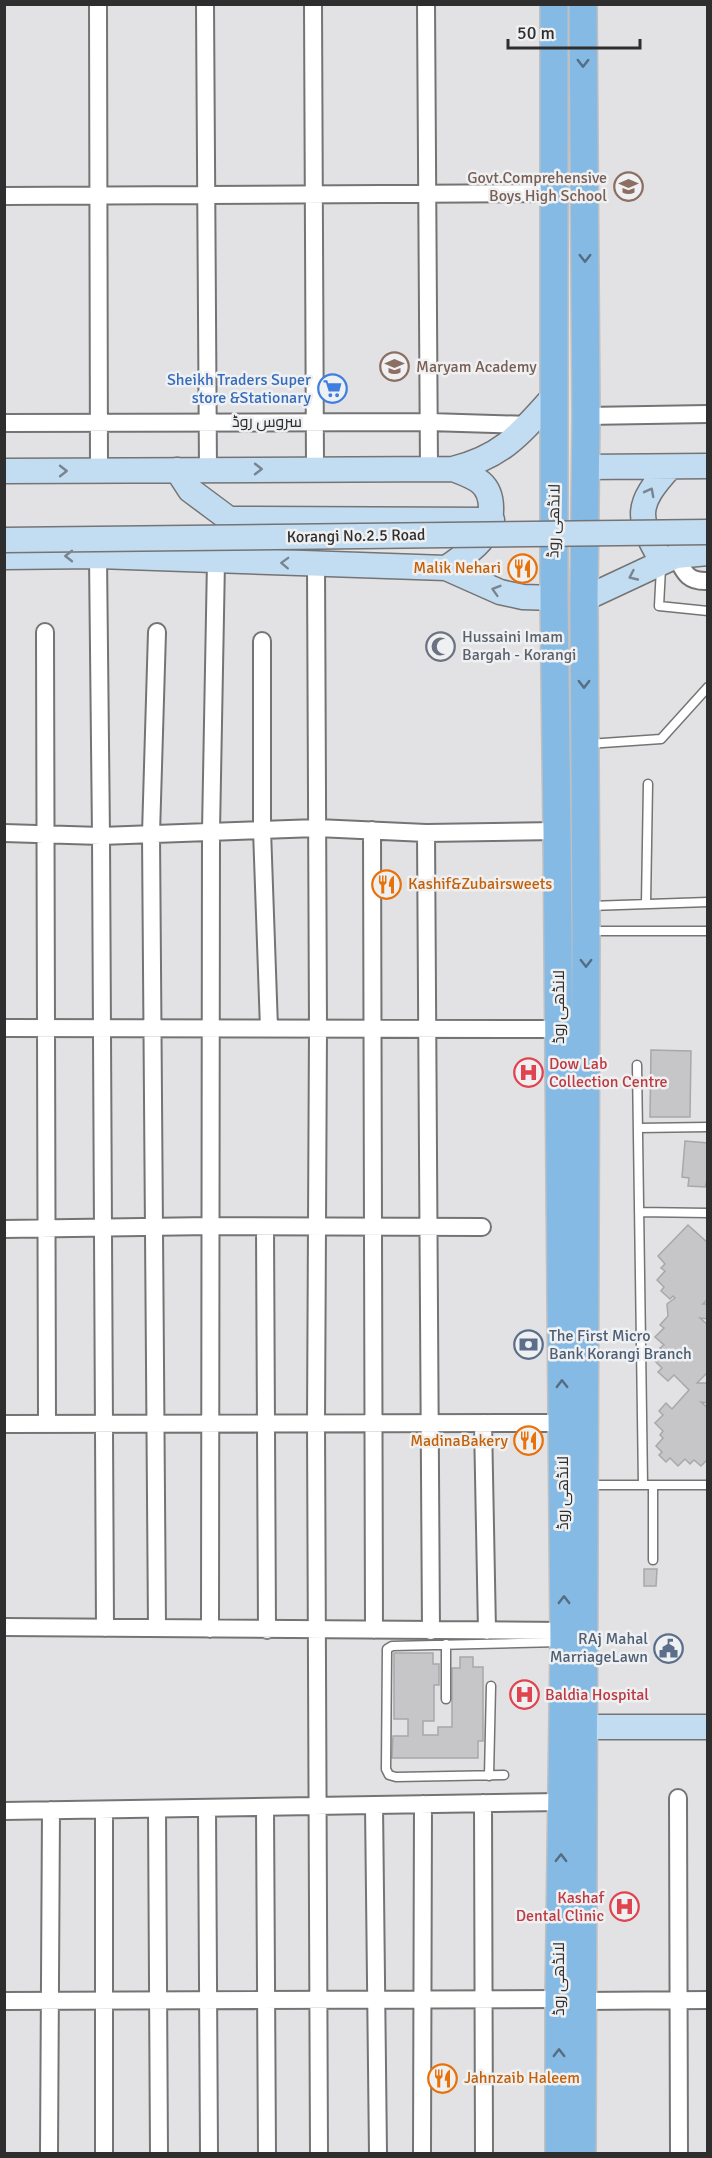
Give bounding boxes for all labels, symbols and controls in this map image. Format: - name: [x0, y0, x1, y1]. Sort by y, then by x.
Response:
- scale bar: [508, 12, 640, 50]
- text: 50 m: [517, 22, 555, 44]
- one-way arrow: [577, 58, 589, 67]
- place label: Govt.Comprehensive Boys High School: [467, 168, 607, 206]
- school or university icon: Govt.Comprehensive Boys High School: [612, 171, 644, 203]
- one-way arrow: [579, 253, 591, 262]
- school or university icon: Maryam Academy: [379, 351, 411, 383]
- place label: Maryam Academy: [416, 357, 537, 377]
- place label: Sheikh Traders Super store &Stationary: [167, 370, 312, 408]
- supermarket icon: Sheikh Traders Super store &Stationary: [316, 373, 348, 405]
- street label: سروس روڈ: [232, 412, 302, 432]
- one-way arrow: [253, 463, 262, 475]
- one-way arrow: [58, 465, 67, 477]
- street label: لانڈھی روڈ: [543, 484, 565, 558]
- one-way arrow: [643, 488, 654, 499]
- street label: Korangi No.2.5 Road: [286, 525, 426, 547]
- one-way arrow: [64, 550, 73, 562]
- restaurant icon: Malik Nehari: [506, 552, 538, 584]
- one-way arrow: [280, 557, 289, 569]
- place label: Malik Nehari: [413, 558, 501, 578]
- one-way arrow: [628, 568, 639, 580]
- one-way arrow: [491, 585, 502, 597]
- place label: Hussaini Imam Bargah - Korangi: [462, 627, 576, 665]
- mosque icon: Hussaini Imam Bargah - Korangi: [425, 630, 457, 662]
- one-way arrow: [578, 679, 591, 688]
- restaurant icon: Kashif&Zubairsweets: [371, 868, 403, 900]
- place label: Kashif&Zubairsweets: [408, 874, 552, 894]
- one-way arrow: [580, 958, 592, 967]
- street label: لانڈھی روڈ: [549, 970, 569, 1044]
- place label: Dow Lab Collection Centre: [549, 1054, 668, 1092]
- hospital icon: Dow Lab Collection Centre: [512, 1057, 544, 1089]
- place label: The First Micro Bank Korangi Branch: [549, 1326, 692, 1364]
- bank icon: The First Micro Bank Korangi Branch: [512, 1329, 544, 1361]
- one-way arrow: [556, 1380, 568, 1389]
- restaurant icon: MadinaBakery: [513, 1425, 545, 1457]
- place label: MadinaBakery: [410, 1431, 509, 1451]
- street label: لانڈھی روڈ: [553, 1456, 573, 1530]
- one-way arrow: [558, 1596, 570, 1605]
- place label: RAj Mahal MarriageLawn: [550, 1629, 648, 1667]
- public building icon: RAj Mahal MarriageLawn: [653, 1632, 685, 1664]
- hospital icon: Baldia Hospital: [508, 1679, 540, 1711]
- place label: Baldia Hospital: [545, 1685, 649, 1705]
- one-way arrow: [554, 1854, 567, 1863]
- place label: Kashaf Dental Clinic: [516, 1888, 605, 1926]
- hospital icon: Kashaf Dental Clinic: [609, 1891, 641, 1923]
- street label: لانڈھی روڈ: [549, 1942, 569, 2016]
- one-way arrow: [553, 2049, 565, 2058]
- restaurant icon: Jahnzaib Haleem: [427, 2062, 459, 2094]
- place label: Jahnzaib Haleem: [464, 2068, 580, 2088]

